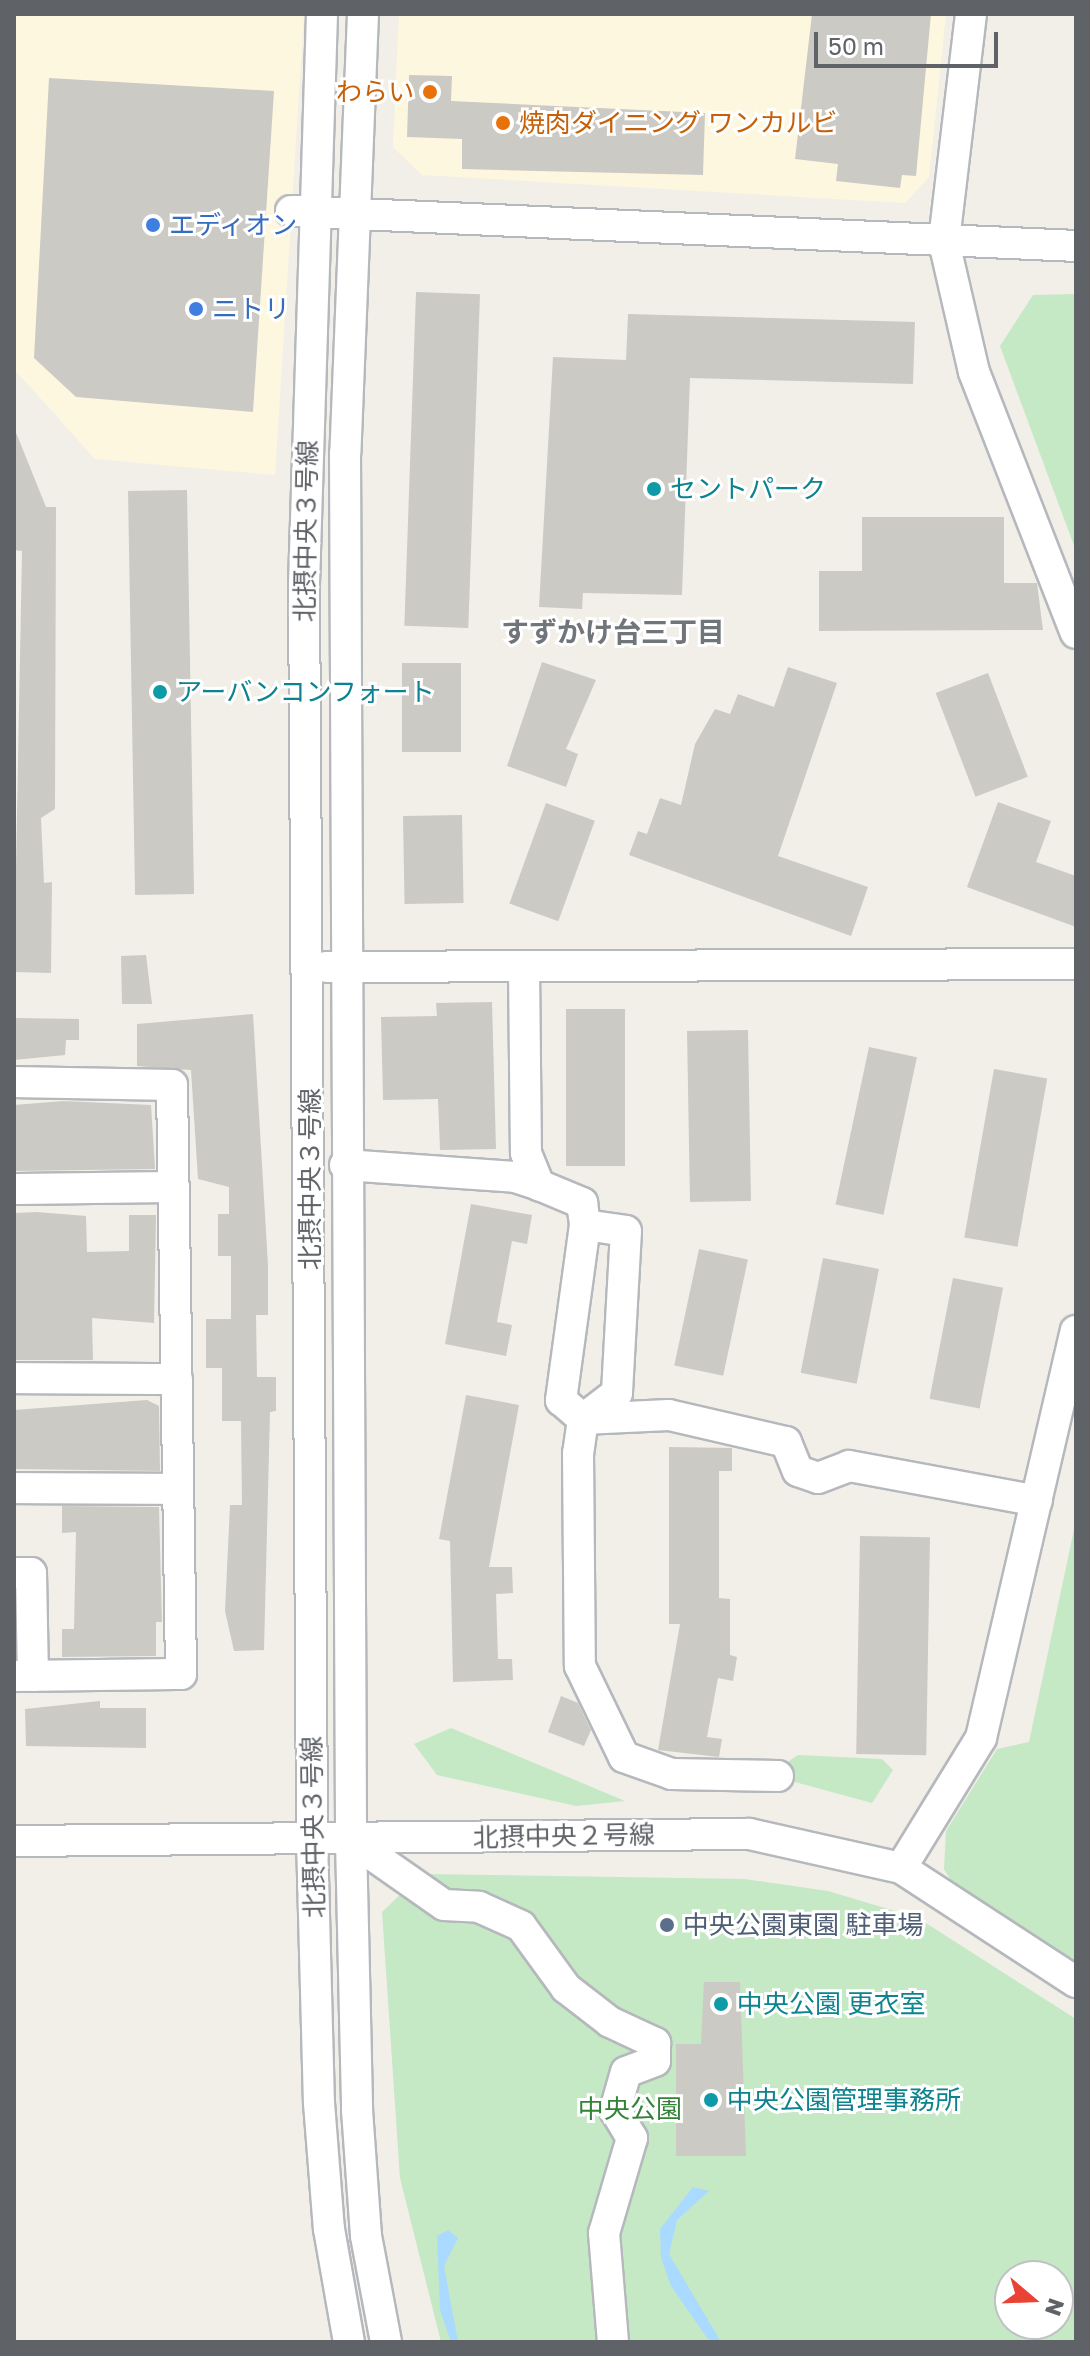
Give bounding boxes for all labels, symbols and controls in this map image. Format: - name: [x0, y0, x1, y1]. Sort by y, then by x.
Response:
- scale bar: [818, 16, 1002, 66]
- text: 50 m: [828, 31, 884, 60]
- place label: わらい: [336, 76, 414, 108]
- marker: わらい: [421, 83, 439, 101]
- place label: 焼肉ダイニング ワンカルビ: [519, 107, 837, 139]
- marker: 焼肉ダイニング ワンカルビ: [494, 114, 512, 132]
- place label: エディオン: [169, 209, 299, 241]
- marker: エディオン: [144, 216, 162, 234]
- place label: ニトリ: [212, 293, 290, 325]
- marker: ニトリ: [187, 300, 205, 318]
- street label: 北摂中央３号線: [289, 440, 323, 622]
- place label: セントパーク: [670, 473, 826, 505]
- marker: セントパーク: [645, 480, 663, 498]
- district label: すずかけ台三丁目: [501, 615, 725, 649]
- place label: アーバンコンフォート: [176, 676, 434, 708]
- marker: アーバンコンフォート: [151, 683, 169, 701]
- street label: 北摂中央３号線: [294, 1088, 326, 1270]
- street label: 北摂中央３号線: [296, 1736, 330, 1918]
- street label: 北摂中央２号線: [473, 1819, 655, 1853]
- place label: 中央公園東園 駐車場: [683, 1909, 923, 1941]
- marker: 中央公園東園 駐車場: [658, 1916, 676, 1934]
- place label: 中央公園 更衣室: [737, 1988, 925, 2020]
- marker: 中央公園 更衣室: [712, 1995, 730, 2013]
- place label: 中央公園管理事務所: [727, 2084, 961, 2116]
- marker: 中央公園管理事務所: [702, 2091, 720, 2109]
- park label: 中央公園: [578, 2093, 682, 2125]
- north arrow: [994, 2260, 1074, 2340]
- text: N: [1040, 2295, 1071, 2320]

